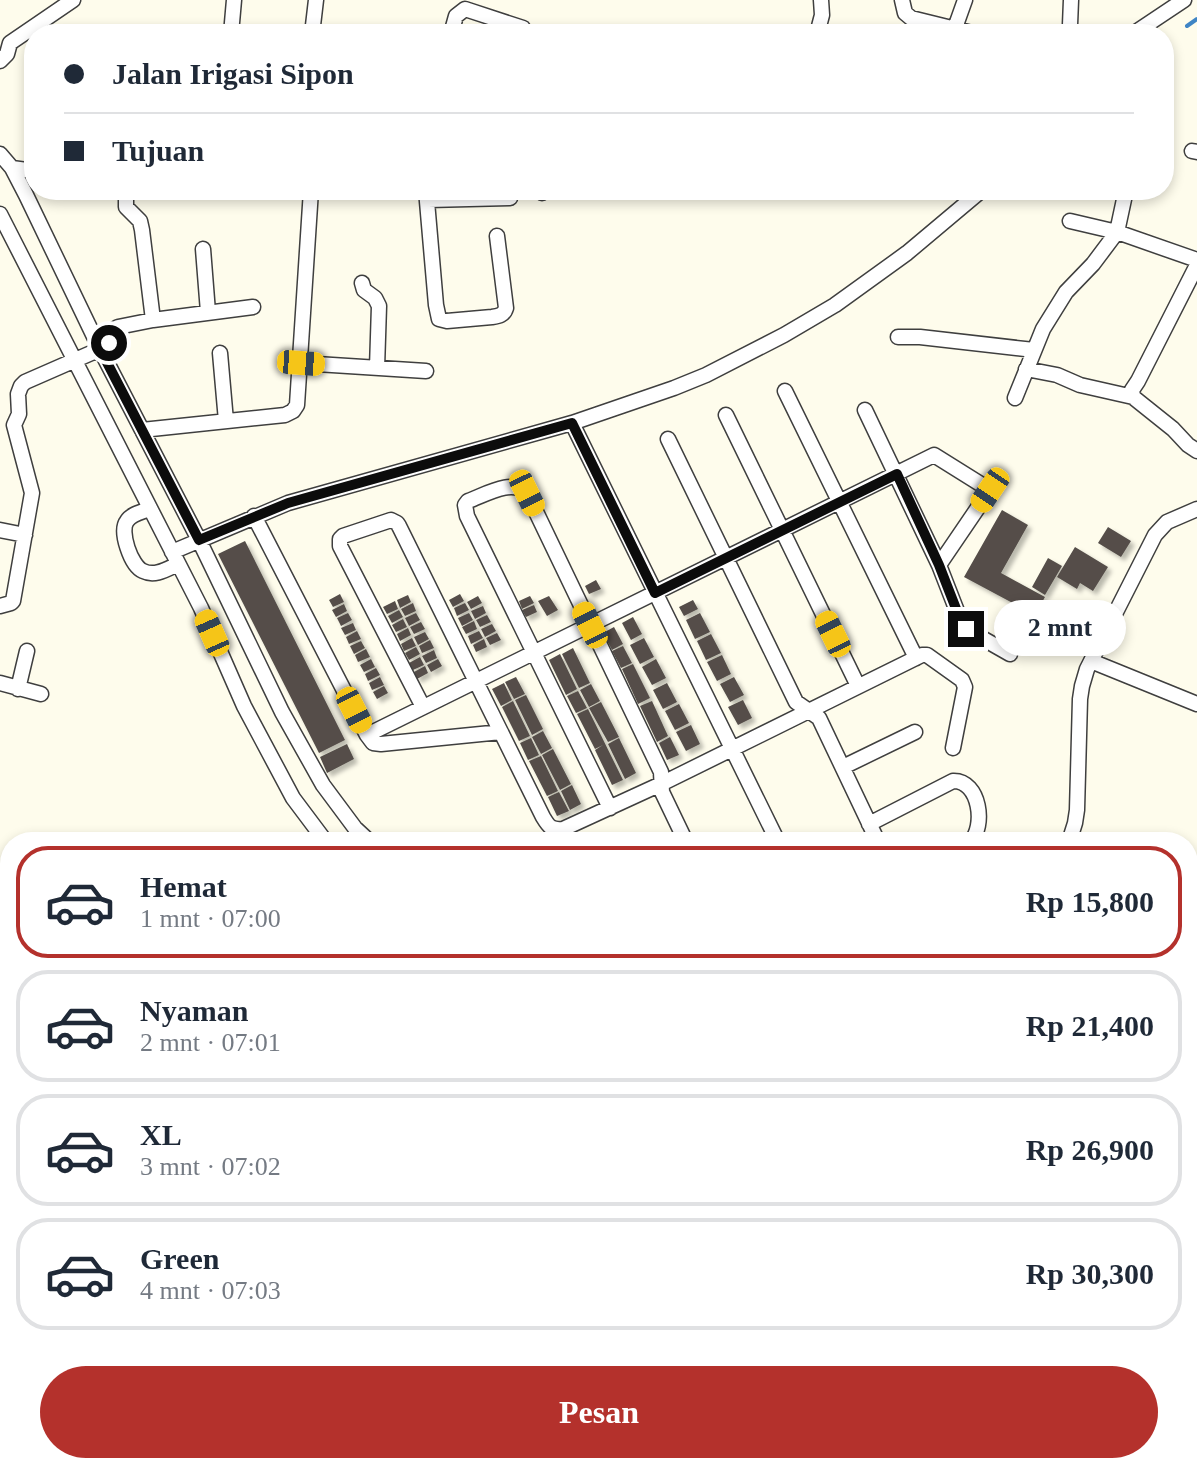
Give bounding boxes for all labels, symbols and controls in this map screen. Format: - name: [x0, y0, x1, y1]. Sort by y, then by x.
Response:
- text: Jalan Irigasi Sipon: [112, 57, 354, 90]
- text: Tujuan: [112, 134, 204, 167]
- route start: [91, 325, 127, 361]
- car: [276, 349, 326, 377]
- car: [967, 463, 1013, 517]
- car: [506, 466, 548, 520]
- car: [569, 598, 611, 652]
- callout: 2 mnt: [994, 601, 1126, 657]
- car: [191, 606, 233, 660]
- car: [812, 607, 854, 661]
- route end: [948, 611, 984, 647]
- text: 2 mnt: [1028, 613, 1092, 642]
- car: [332, 683, 376, 737]
- icon: car: [44, 866, 116, 938]
- text: Hemat: [140, 870, 227, 903]
- text: Rp 15,800: [1026, 885, 1154, 918]
- text: 1 mnt · 07:00: [140, 904, 281, 933]
- icon: car: [44, 990, 116, 1062]
- text: Nyaman: [140, 994, 248, 1027]
- text: Rp 21,400: [1026, 1009, 1154, 1042]
- text: 2 mnt · 07:01: [140, 1028, 281, 1057]
- icon: car: [44, 1114, 116, 1186]
- text: XL: [140, 1118, 182, 1151]
- text: Rp 26,900: [1026, 1133, 1154, 1166]
- text: 3 mnt · 07:02: [140, 1152, 281, 1181]
- icon: car: [44, 1238, 116, 1310]
- text: Green: [140, 1242, 219, 1275]
- text: Rp 30,300: [1026, 1257, 1154, 1290]
- text: 4 mnt · 07:03: [140, 1276, 281, 1305]
- button: Pesan: [40, 1366, 1158, 1458]

